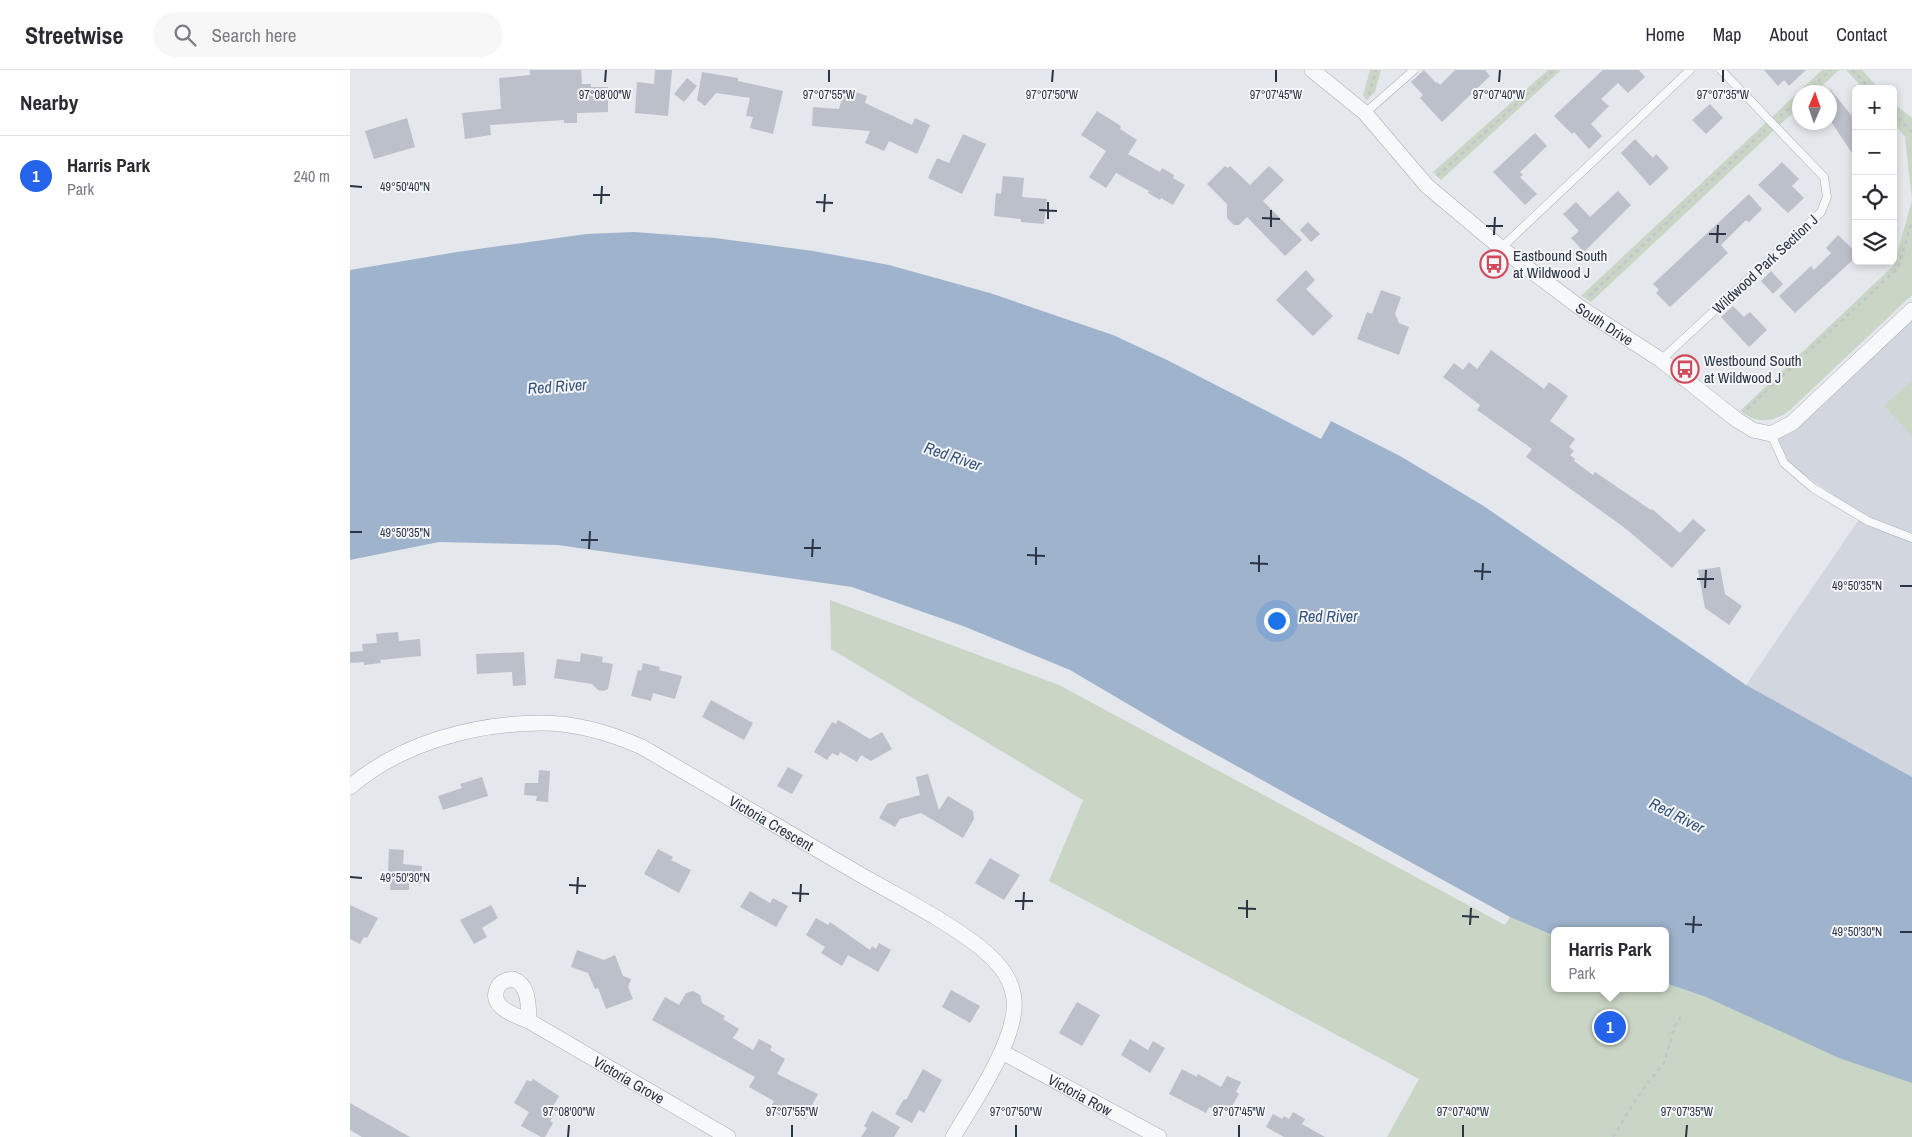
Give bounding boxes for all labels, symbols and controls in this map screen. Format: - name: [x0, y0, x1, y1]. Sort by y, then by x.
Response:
- search box: [153, 12, 503, 57]
- text: Streetwise: [25, 19, 123, 51]
- icon: search: [171, 21, 199, 49]
- text: Search here: [211, 22, 296, 48]
- text: Home: [1645, 22, 1685, 47]
- text: Map: [1713, 22, 1742, 47]
- text: About: [1770, 22, 1808, 47]
- text: Contact: [1836, 22, 1887, 47]
- north arrow: [1792, 85, 1837, 130]
- map controls: [1852, 85, 1897, 265]
- button: +: [1852, 85, 1897, 130]
- text: 97°08'00"W: [579, 87, 632, 103]
- text: 97°07'55"W: [803, 87, 856, 103]
- text: 97°07'50"W: [1026, 87, 1079, 103]
- text: 97°07'45"W: [1250, 87, 1303, 103]
- text: 97°07'40"W: [1473, 87, 1526, 103]
- text: 97°07'35"W: [1697, 87, 1750, 103]
- text: Nearby: [20, 88, 78, 117]
- button: −: [1852, 130, 1897, 175]
- text: Harris Park: [67, 152, 150, 178]
- text: 1: [32, 165, 40, 187]
- text: 240 m: [294, 165, 330, 187]
- button: locate: [1852, 175, 1897, 220]
- text: Park: [67, 178, 94, 200]
- text: 49°50'40"N: [380, 179, 430, 195]
- street label: Wildwood Park Section J: [1708, 209, 1822, 319]
- button: layers: [1852, 220, 1897, 265]
- place label: Eastbound South at Wildwood J: [1513, 245, 1607, 283]
- bus stop icon: Eastbound South at Wildwood J: [1479, 249, 1509, 279]
- street label: South Drive: [1572, 297, 1638, 350]
- place label: Westbound South at Wildwood J: [1704, 350, 1802, 388]
- bus stop icon: Westbound South at Wildwood J: [1670, 354, 1700, 384]
- water label: Red River: [527, 373, 588, 399]
- water label: Red River: [921, 436, 985, 476]
- text: 49°50'35"N: [380, 525, 430, 541]
- text: 49°50'35"N: [1832, 578, 1882, 594]
- water label: Red River: [1298, 605, 1358, 627]
- your location: [1264, 608, 1290, 634]
- street label: Victoria Crescent: [725, 790, 818, 856]
- water label: Red River: [1646, 792, 1709, 838]
- text: 49°50'30"N: [380, 870, 430, 886]
- text: 49°50'30"N: [1832, 924, 1882, 940]
- popup: [1551, 927, 1669, 992]
- text: Harris Park: [1568, 936, 1652, 962]
- text: Park: [1568, 962, 1595, 984]
- pin: 1: [1594, 1008, 1626, 1046]
- street label: Victoria Grove: [590, 1050, 669, 1109]
- street label: Victoria Row: [1044, 1068, 1116, 1120]
- text: 97°08'00"W: [543, 1104, 596, 1120]
- text: 97°07'55"W: [766, 1104, 819, 1120]
- text: 97°07'50"W: [990, 1104, 1043, 1120]
- text: 97°07'45"W: [1213, 1104, 1266, 1120]
- text: 97°07'40"W: [1437, 1104, 1490, 1120]
- text: 97°07'35"W: [1661, 1104, 1714, 1120]

